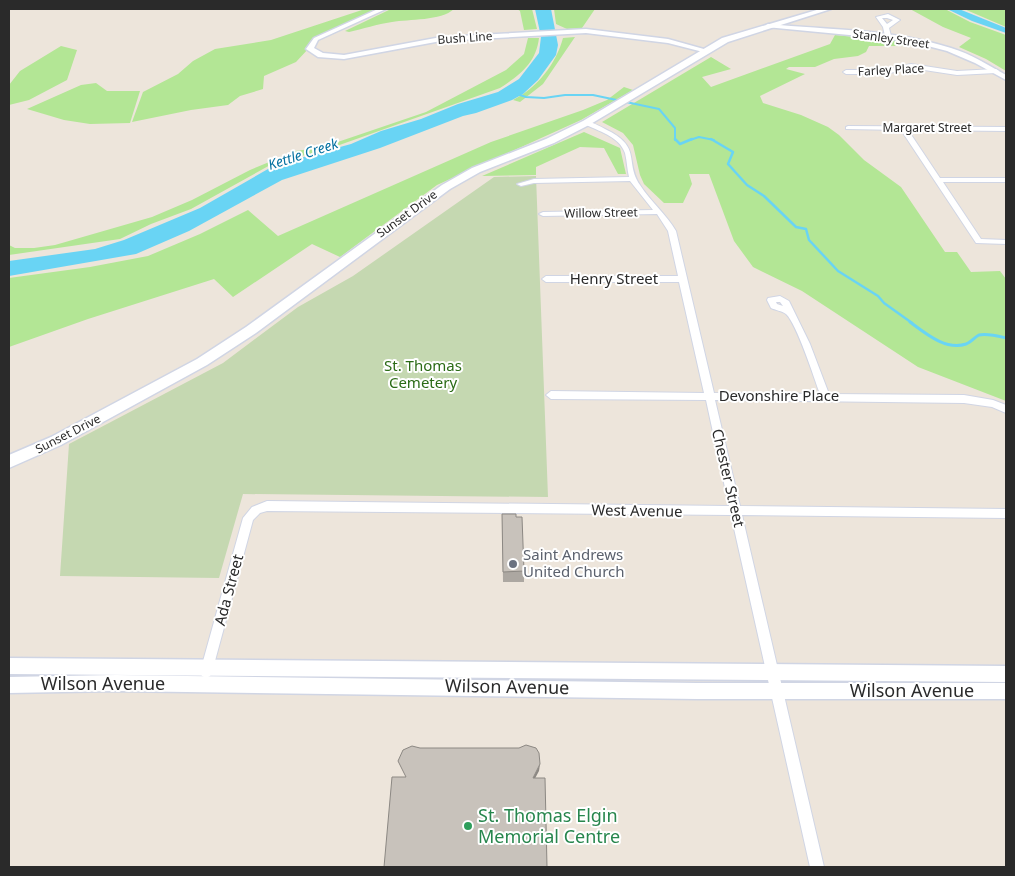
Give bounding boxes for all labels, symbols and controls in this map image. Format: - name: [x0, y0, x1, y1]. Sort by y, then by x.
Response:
- street label: Stanley Street: [852, 25, 931, 52]
- street label: Bush Line: [437, 27, 493, 48]
- street label: Farley Place: [857, 59, 925, 80]
- street label: Margaret Street: [882, 119, 972, 136]
- water label: Kettle Creek: [265, 133, 341, 174]
- street label: Sunset Drive: [373, 186, 441, 241]
- street label: Willow Street: [564, 203, 639, 222]
- street label: Henry Street: [570, 268, 659, 288]
- park label: St. Thomas Cemetery: [384, 355, 462, 392]
- street label: Devonshire Place: [719, 385, 839, 405]
- street label: Sunset Drive: [32, 410, 103, 457]
- street label: Chester Street: [708, 427, 750, 529]
- street label: West Avenue: [591, 499, 683, 521]
- place label: Saint Andrews United Church: [523, 544, 625, 581]
- street label: Ada Street: [209, 551, 247, 628]
- marker: Saint Andrews United Church: [507, 558, 519, 570]
- street label: Wilson Avenue: [41, 671, 165, 695]
- street label: Wilson Avenue: [445, 673, 569, 699]
- street label: Wilson Avenue: [850, 678, 974, 702]
- place label: St. Thomas Elgin Memorial Centre: [478, 803, 620, 848]
- marker: St. Thomas Elgin Memorial Centre: [462, 820, 474, 832]

